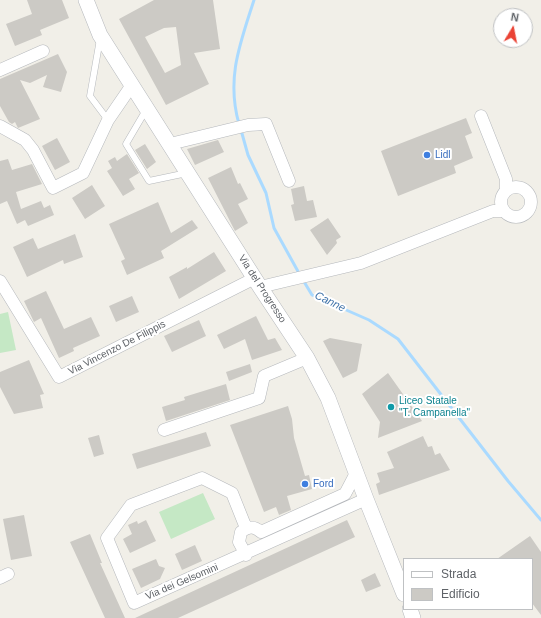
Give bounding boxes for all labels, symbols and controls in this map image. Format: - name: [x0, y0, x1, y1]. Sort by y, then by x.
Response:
- north arrow: [493, 8, 533, 48]
- text: N: [510, 11, 520, 24]
- place label: Lidl: [435, 149, 451, 161]
- marker: Lidl: [422, 150, 432, 160]
- street label: Via del Progresso: [236, 253, 288, 325]
- water label: Canne: [313, 289, 347, 315]
- street label: Via Vincenzo De Filippis: [66, 318, 168, 378]
- place label: Liceo Statale "T. Campanella": [399, 395, 470, 418]
- marker: Liceo Statale "T. Campanella": [386, 402, 396, 412]
- place label: Ford: [313, 478, 334, 490]
- marker: Ford: [300, 479, 310, 489]
- legend: [403, 558, 533, 610]
- street label: Via dei Gelsomini: [144, 561, 220, 603]
- text: Strada: [441, 567, 476, 581]
- text: Edificio: [441, 587, 480, 601]

